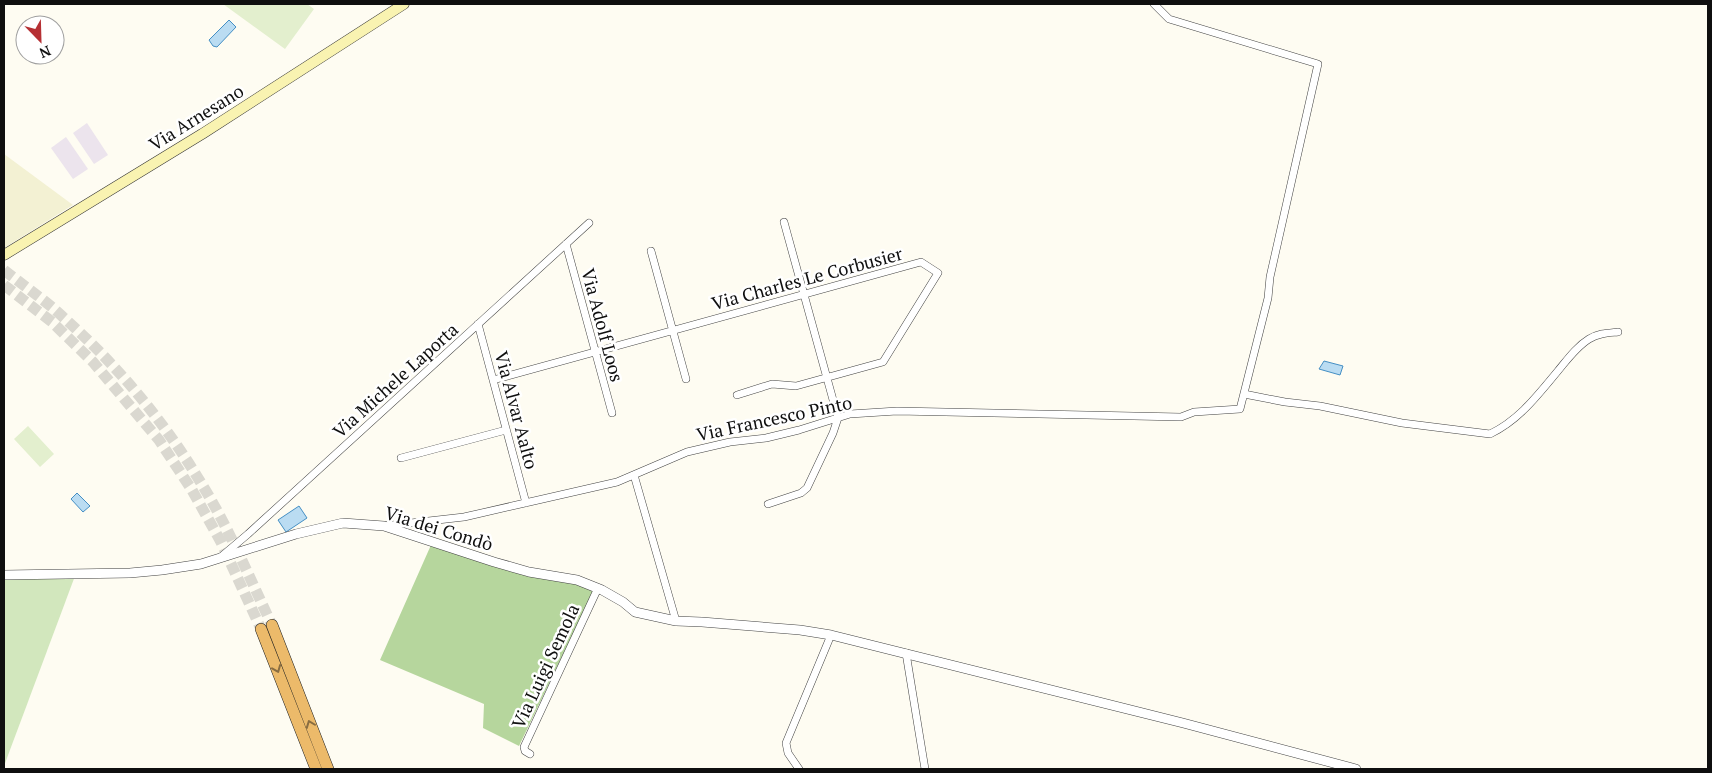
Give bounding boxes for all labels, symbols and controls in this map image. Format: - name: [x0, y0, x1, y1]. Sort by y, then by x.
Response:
- north arrow: [15, 15, 65, 65]
- text: N: [36, 42, 54, 63]
- street label: Via Arnesano: [144, 78, 248, 156]
- street label: Via Charles Le Corbusier: [709, 241, 905, 315]
- street label: Via Adolf Loos: [576, 266, 630, 384]
- street label: Via Michele Laporta: [327, 317, 463, 443]
- street label: Via Alvar Aalto: [490, 348, 544, 472]
- street label: Via Francesco Pinto: [694, 390, 854, 446]
- street label: Via dei Condò: [382, 500, 496, 556]
- street label: Via Luigi Semola: [506, 600, 584, 732]
- one-way arrow: [271, 665, 281, 673]
- one-way arrow: [306, 720, 316, 729]

